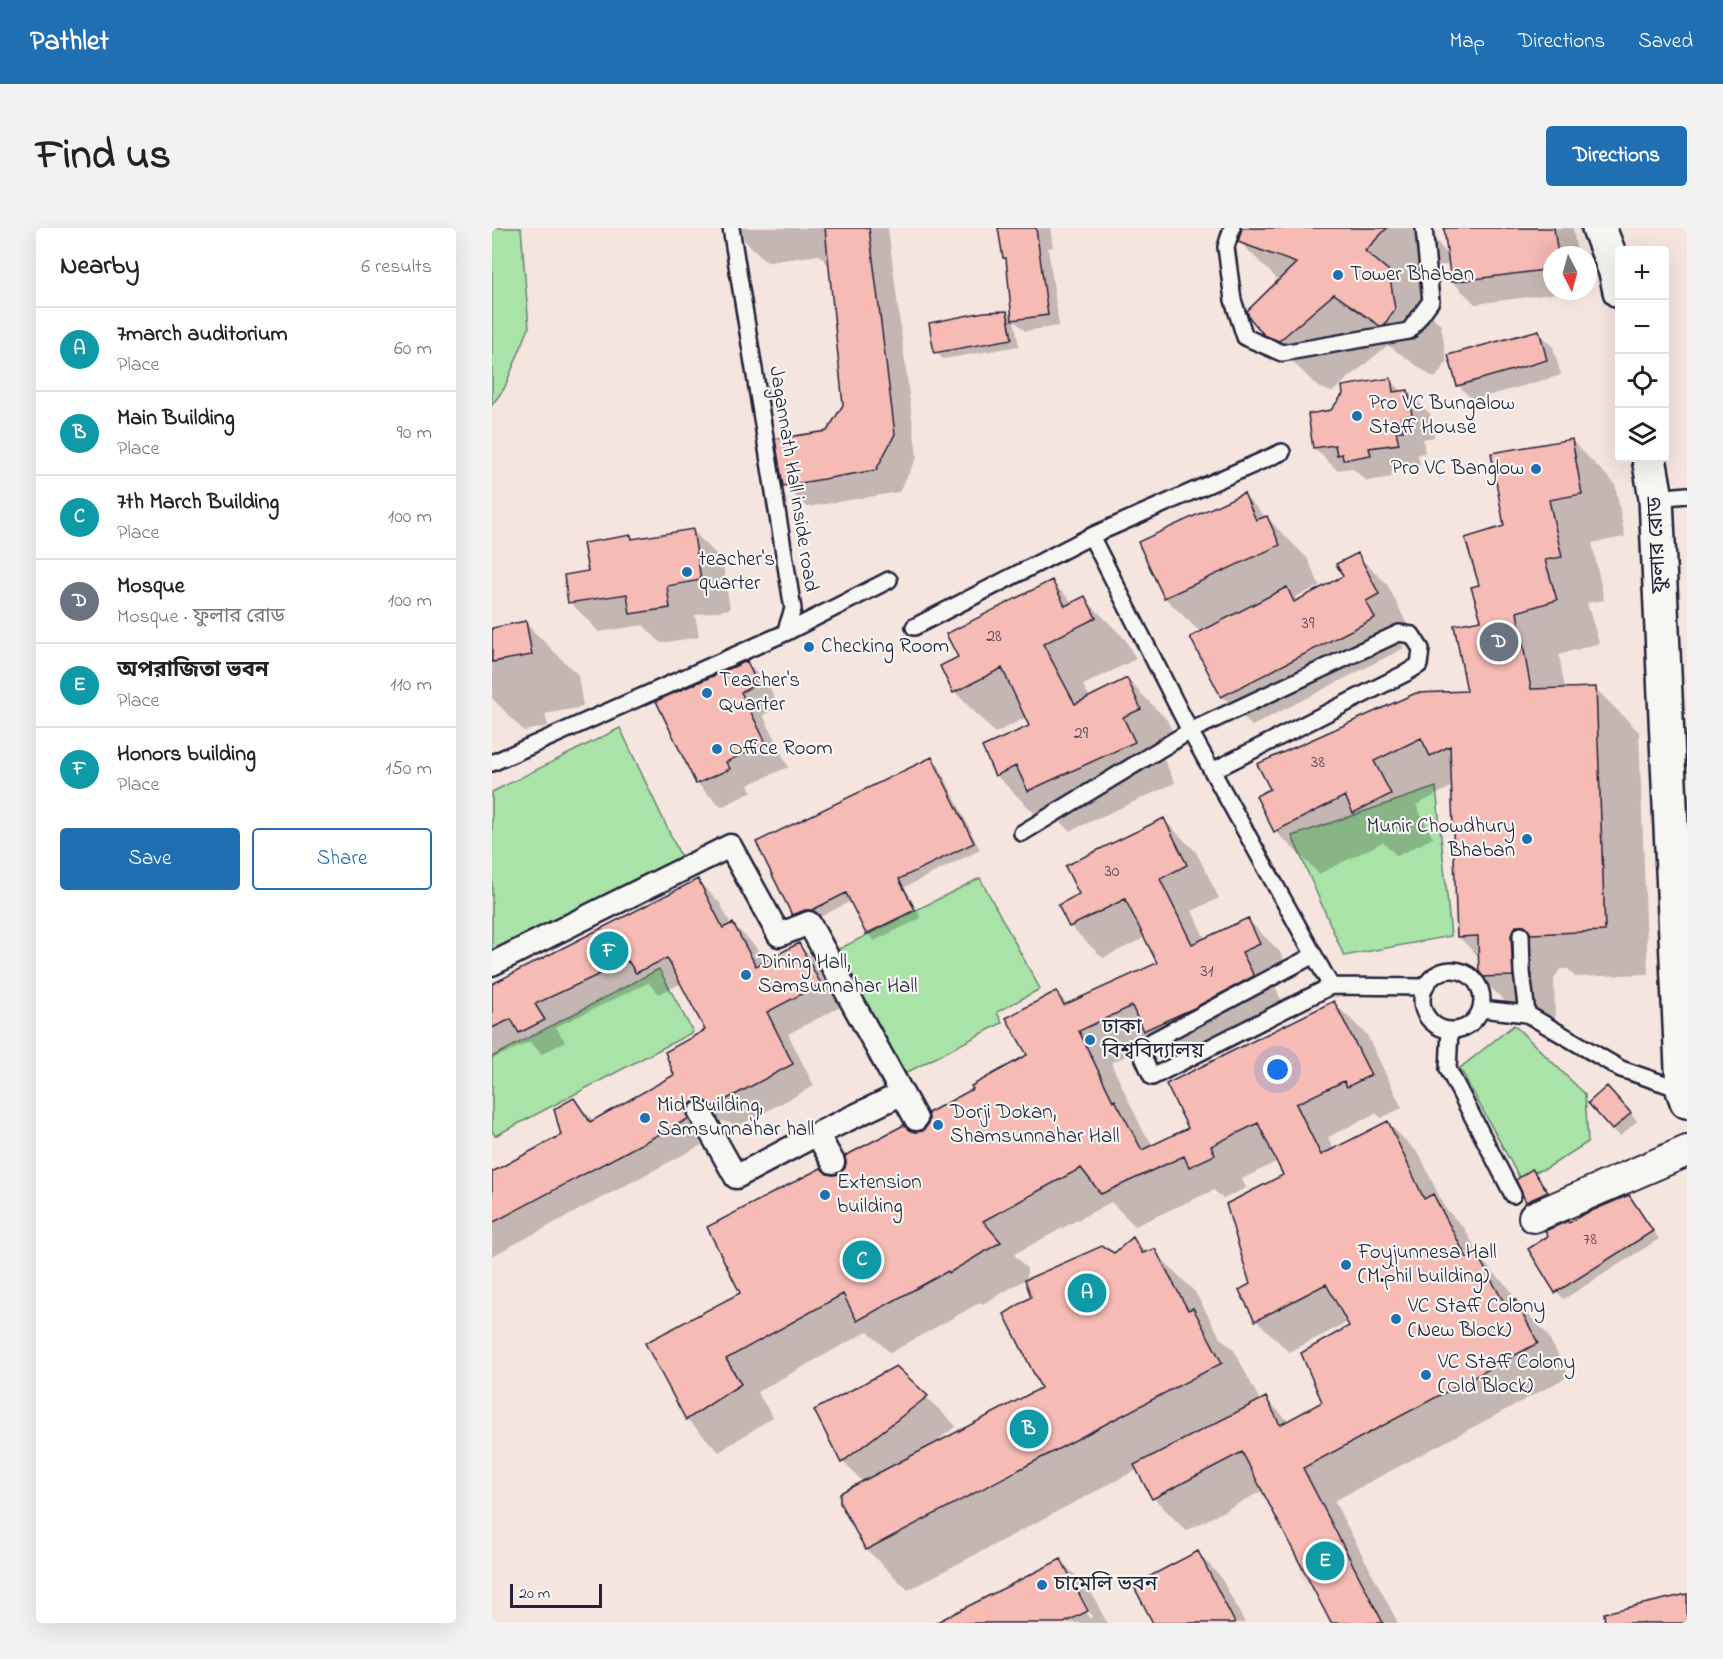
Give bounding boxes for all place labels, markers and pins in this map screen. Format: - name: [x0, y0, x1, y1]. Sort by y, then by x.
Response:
- place label: Tower Bhaban: [1350, 260, 1474, 290]
- marker: Tower Bhaban: [1331, 268, 1345, 282]
- place label: Pro VC Bungalow Staff House: [1369, 389, 1515, 443]
- marker: Pro VC Bungalow Staff House: [1350, 409, 1364, 423]
- place label: Pro VC Banglow: [1391, 454, 1524, 486]
- marker: Pro VC Banglow: [1529, 462, 1543, 476]
- place label: teacher's quarter: [699, 545, 775, 599]
- marker: teacher's quarter: [680, 565, 694, 579]
- pin: D: [1480, 620, 1518, 664]
- place label: Checking Room: [821, 632, 949, 664]
- marker: Checking Room: [802, 640, 816, 654]
- place label: Teacher's Quarter: [719, 666, 800, 720]
- marker: Teacher's Quarter: [700, 686, 714, 700]
- place label: Office Room: [729, 734, 833, 764]
- marker: Office Room: [710, 742, 724, 756]
- place label: Munir Chowdhury Bhaban: [1367, 812, 1515, 866]
- marker: Munir Chowdhury Bhaban: [1520, 832, 1534, 846]
- pin: F: [590, 928, 628, 974]
- place label: Dining Hall, Samsunnahar Hall: [757, 948, 917, 1002]
- marker: Dining Hall, Samsunnahar Hall: [739, 968, 753, 982]
- place label: ঢাকা বিশ্ববিদ্যালয়: [1101, 1013, 1205, 1067]
- marker: ঢাকা বিশ্ববিদ্যালয়: [1083, 1033, 1097, 1047]
- place label: Mid Building, Samsunnahar hall: [657, 1091, 814, 1145]
- place label: Dorji Dokan, Shamsunnahar Hall: [949, 1098, 1119, 1152]
- marker: Mid Building, Samsunnahar hall: [638, 1111, 652, 1125]
- marker: Dorji Dokan, Shamsunnahar Hall: [931, 1118, 945, 1132]
- place label: Extension building: [837, 1168, 922, 1224]
- marker: Extension building: [818, 1188, 832, 1202]
- pin: C: [842, 1238, 881, 1282]
- place label: Foyjunnesa Hall (M.phil building): [1357, 1238, 1496, 1294]
- marker: Foyjunnesa Hall (M.phil building): [1339, 1258, 1353, 1272]
- pin: A: [1068, 1270, 1106, 1316]
- place label: VC Staff Colony (New Block): [1407, 1292, 1545, 1346]
- marker: VC Staff Colony (New Block): [1389, 1312, 1403, 1326]
- place label: VC Staff Colony (Old Block): [1437, 1348, 1575, 1402]
- marker: VC Staff Colony (Old Block): [1419, 1368, 1433, 1382]
- pin: B: [1010, 1406, 1048, 1452]
- pin: E: [1306, 1538, 1344, 1584]
- place label: চামেলি ভবন: [1053, 1570, 1158, 1600]
- marker: চামেলি ভবন: [1035, 1578, 1049, 1592]

